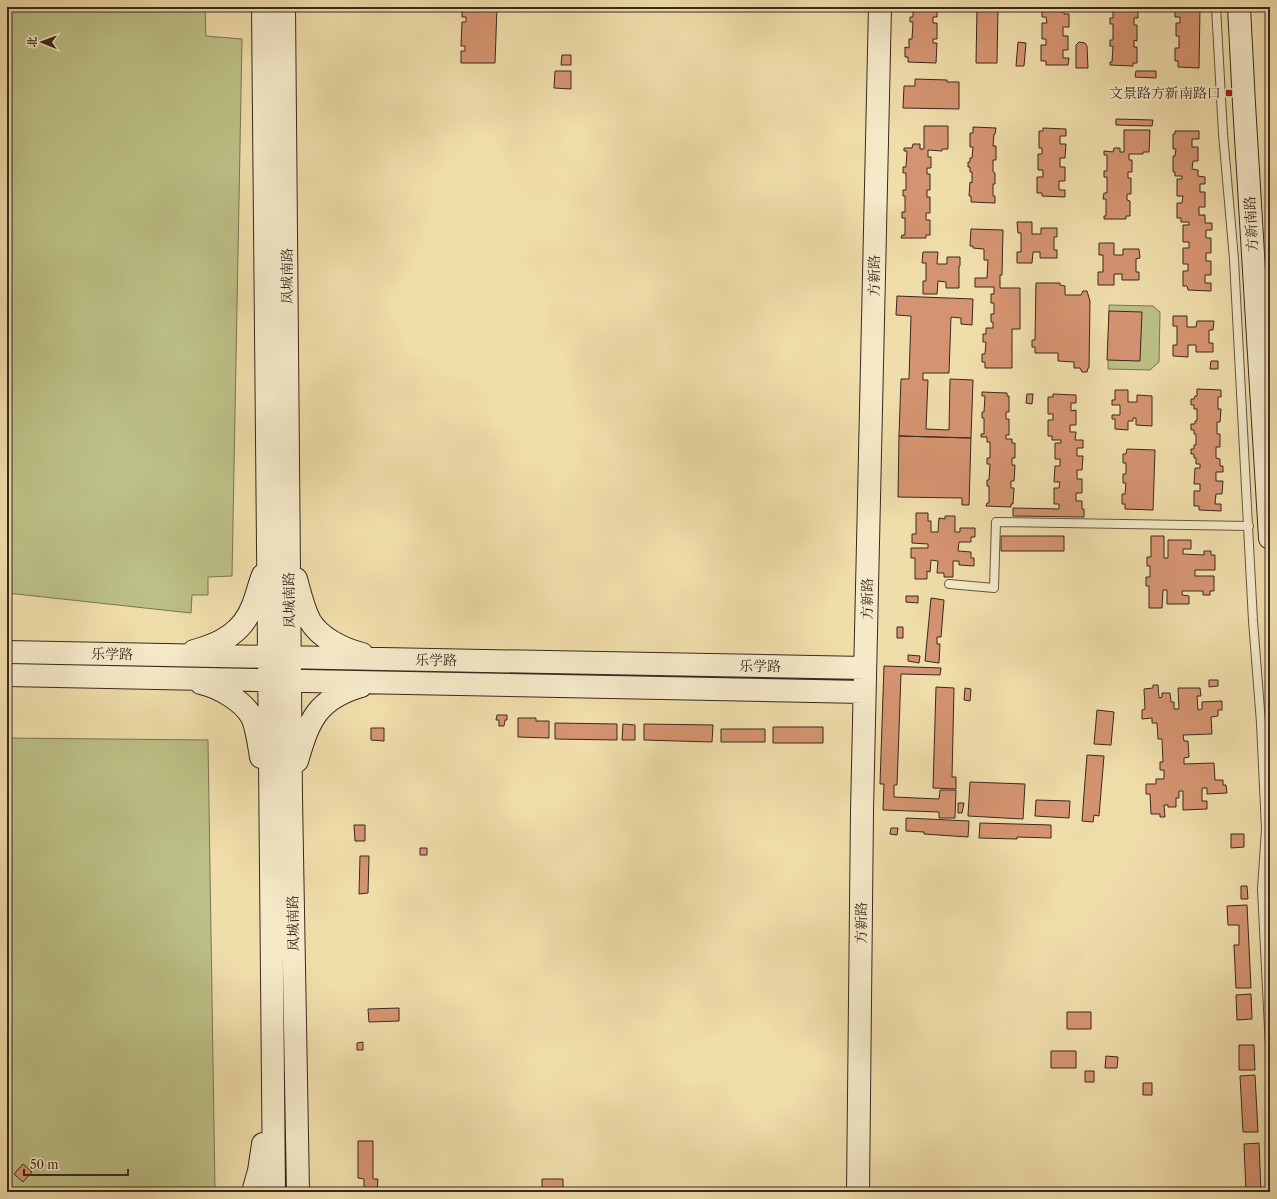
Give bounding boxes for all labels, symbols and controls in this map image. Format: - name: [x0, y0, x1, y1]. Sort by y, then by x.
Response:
- north arrow: [22, 22, 62, 62]
- text: 北: [25, 36, 39, 47]
- place label: 文景路方新南路口: [1109, 84, 1221, 102]
- marker: 文景路方新南路口: [1224, 88, 1234, 98]
- street label: 方新南路: [1241, 196, 1261, 252]
- street label: 凤城南路: [278, 248, 296, 304]
- street label: 方新路: [865, 255, 883, 297]
- street label: 凤城南路: [280, 572, 298, 628]
- street label: 方新路: [858, 578, 876, 620]
- street label: 乐学路: [91, 645, 133, 663]
- street label: 乐学路: [415, 651, 457, 669]
- street label: 乐学路: [739, 657, 781, 675]
- street label: 凤城南路: [284, 895, 302, 951]
- street label: 方新路: [852, 902, 870, 944]
- scale bar: [24, 1151, 128, 1177]
- text: 50 m: [30, 1157, 59, 1172]

